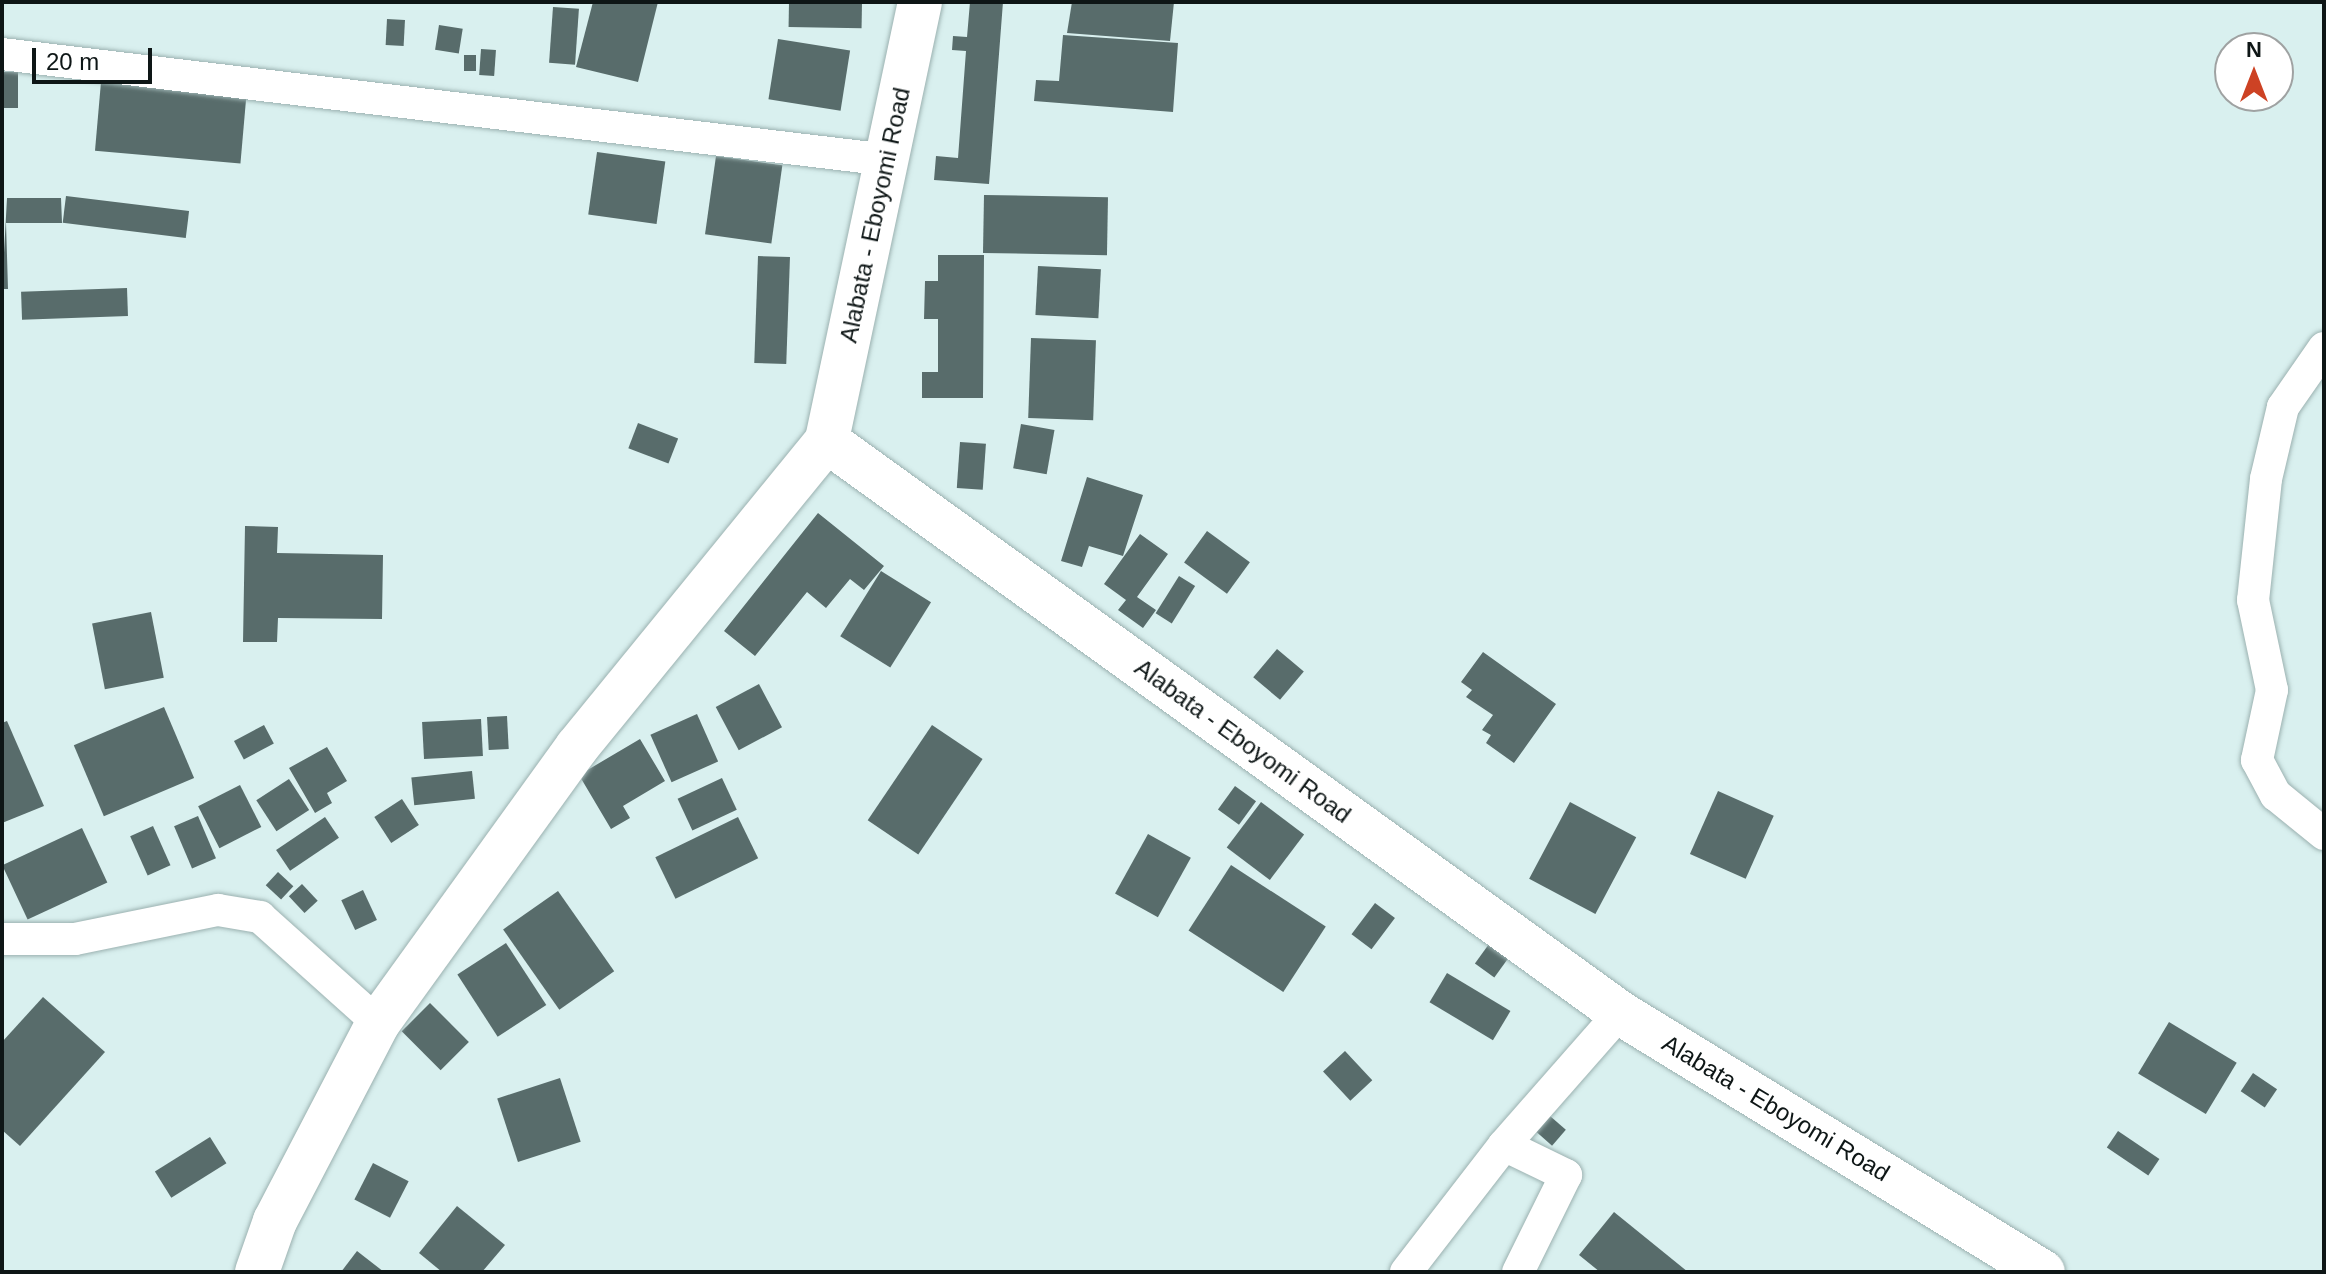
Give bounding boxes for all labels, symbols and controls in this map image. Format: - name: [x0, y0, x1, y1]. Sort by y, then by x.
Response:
- scale bar: [36, 32, 156, 82]
- north arrow: [2214, 32, 2294, 112]
- text: N: [2246, 37, 2262, 62]
- text: 20 m: [46, 48, 99, 75]
- street label: Alabata - Eboyomi Road: [834, 85, 916, 345]
- street label: Alabata - Eboyomi Road: [1129, 653, 1357, 829]
- street label: Alabata - Eboyomi Road: [1657, 1029, 1895, 1187]

